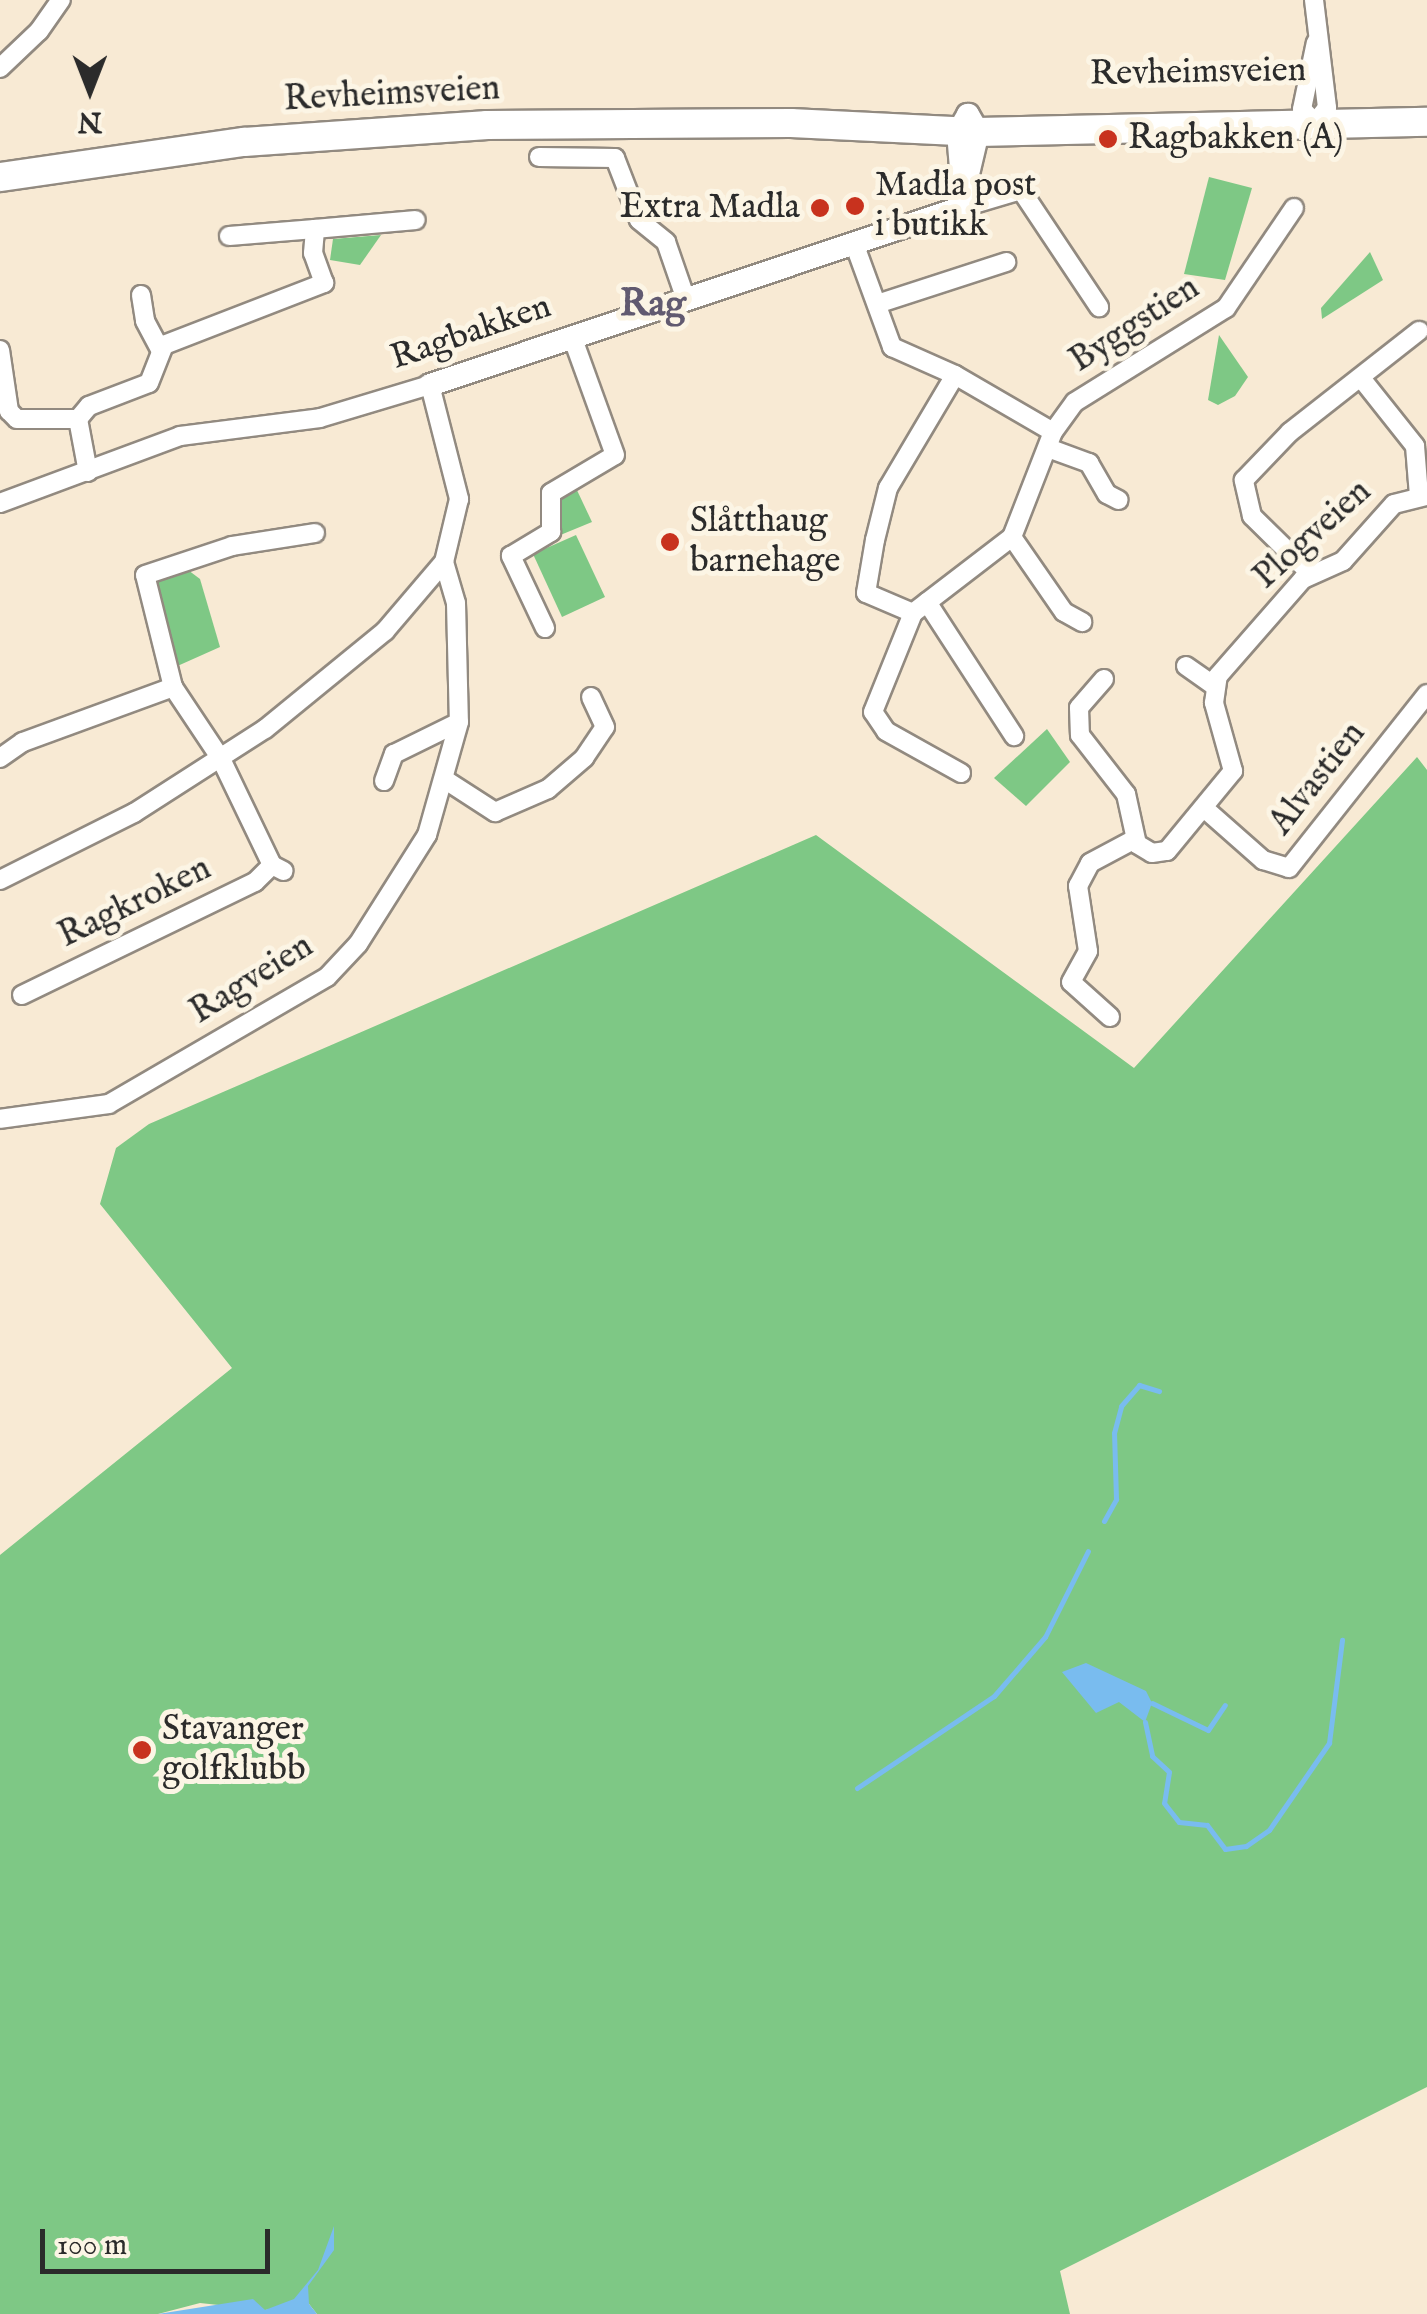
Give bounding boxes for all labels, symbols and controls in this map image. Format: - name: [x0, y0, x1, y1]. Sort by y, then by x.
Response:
- north arrow: [40, 40, 140, 140]
- street label: Revheimsveien: [1089, 50, 1307, 96]
- street label: Revheimsveien: [283, 68, 501, 122]
- text: N: [78, 103, 102, 138]
- place label: Ragbakken (A): [1128, 118, 1344, 160]
- marker: Ragbakken (A): [1097, 128, 1119, 150]
- place label: Madla post i butikk: [875, 165, 1036, 247]
- place label: Extra Madla: [620, 187, 800, 229]
- marker: Madla post i butikk: [844, 195, 866, 217]
- marker: Extra Madla: [809, 197, 831, 219]
- street label: Byggstien: [1062, 268, 1208, 382]
- district label: Rag: [620, 283, 686, 329]
- street label: Ragbakken: [386, 286, 556, 380]
- street label: Plogveien: [1246, 471, 1380, 599]
- place label: Slåtthaug barnehage: [690, 501, 840, 583]
- marker: Slåtthaug barnehage: [659, 531, 681, 553]
- street label: Alvastien: [1261, 714, 1375, 844]
- street label: Ragkroken: [52, 848, 218, 958]
- street label: Ragveien: [183, 926, 321, 1034]
- place label: Stavanger golfklubb: [162, 1709, 306, 1791]
- marker: Stavanger golfklubb: [131, 1739, 153, 1761]
- scale bar: [45, 2209, 275, 2271]
- text: 100 m: [57, 2227, 127, 2265]

